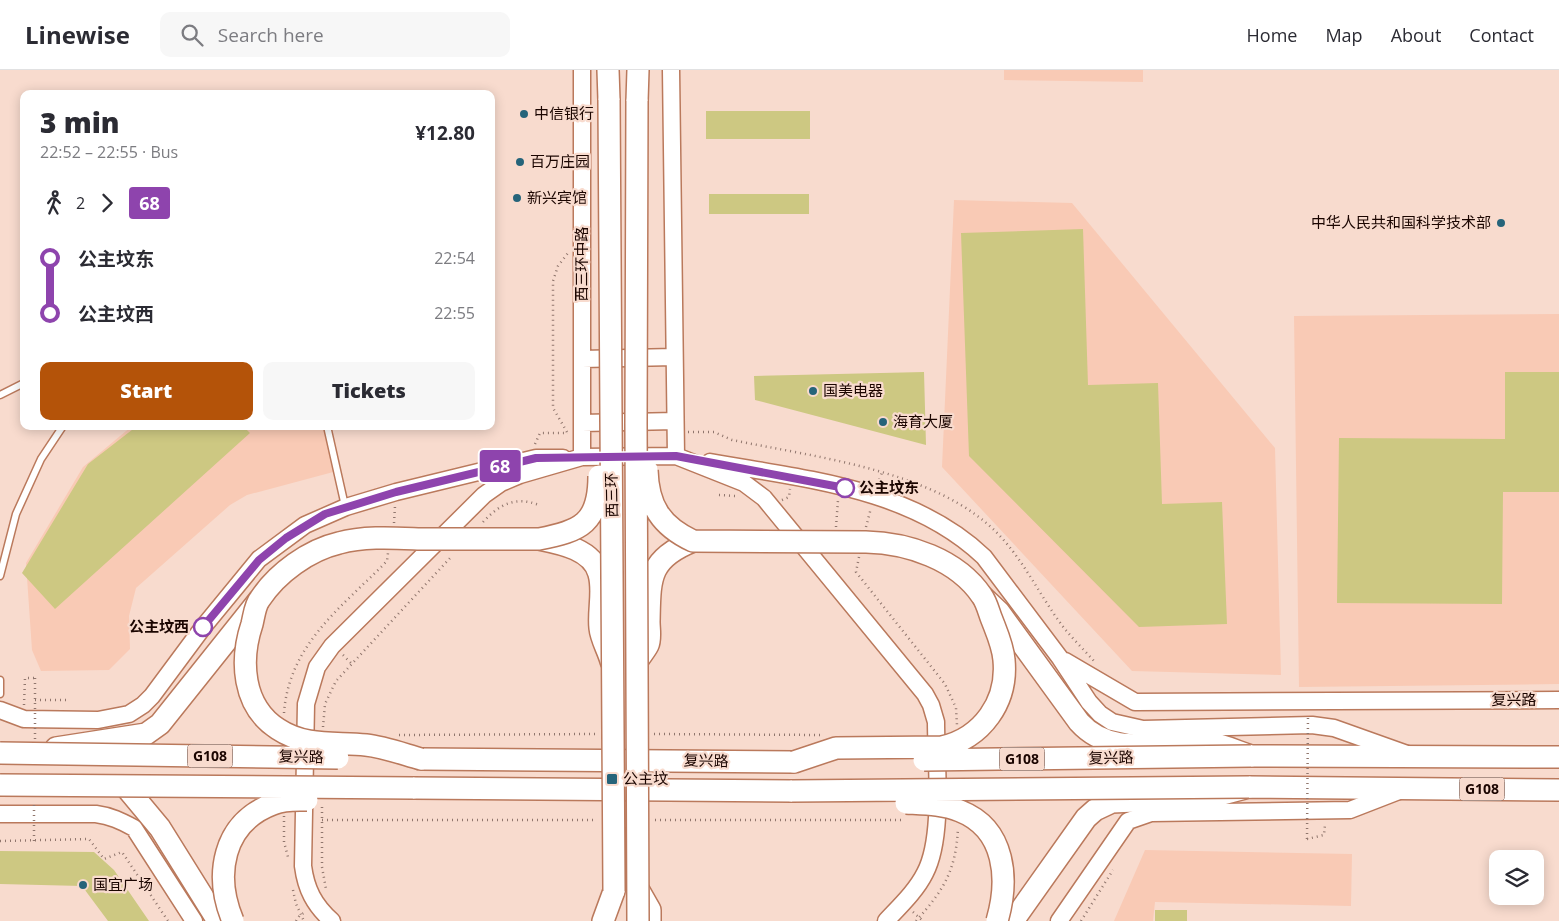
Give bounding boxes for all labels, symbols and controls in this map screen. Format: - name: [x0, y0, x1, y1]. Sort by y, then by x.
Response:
- search box: [160, 12, 510, 57]
- text: Linewise: [25, 18, 130, 51]
- icon: search: [178, 21, 206, 49]
- text: Search here: [218, 22, 324, 48]
- text: Home: [1247, 23, 1297, 47]
- text: Map: [1325, 23, 1363, 47]
- text: About: [1391, 23, 1441, 47]
- text: Contact: [1469, 23, 1534, 47]
- text: 3 min: [40, 103, 120, 141]
- place label: 中信银行: [534, 103, 594, 123]
- marker: 中信银行: [518, 108, 530, 120]
- text: ¥12.80: [415, 120, 475, 146]
- text: 22:52 – 22:55 · Bus: [40, 141, 178, 163]
- place label: 百万庄园: [530, 151, 590, 171]
- marker: 百万庄园: [514, 156, 526, 168]
- place label: 新兴宾馆: [527, 187, 587, 207]
- icon: walk: [40, 189, 68, 217]
- icon: forward: [93, 189, 121, 217]
- text: 68: [139, 191, 160, 215]
- text: 2: [76, 192, 85, 214]
- marker: 新兴宾馆: [511, 192, 523, 204]
- place label: 中华人民共和国科学技术部: [1311, 212, 1491, 232]
- marker: 中华人民共和国科学技术部: [1495, 217, 1507, 229]
- street label: 西三环中路: [571, 226, 591, 302]
- text: 公主坟东: [78, 246, 154, 272]
- text: 22:54: [434, 247, 475, 269]
- text: 公主坟西: [78, 301, 154, 327]
- text: 22:55: [434, 302, 475, 324]
- button: Start: [40, 362, 253, 420]
- button: Tickets: [263, 362, 475, 420]
- place label: 国美电器: [823, 380, 883, 400]
- marker: 国美电器: [807, 385, 819, 397]
- place label: 海育大厦: [893, 411, 953, 431]
- marker: 海育大厦: [877, 416, 889, 428]
- line badge: 68: [478, 450, 522, 482]
- text: 68: [490, 454, 510, 478]
- street label: 西三环: [601, 472, 621, 518]
- place label: 公主坟东: [859, 477, 919, 497]
- marker: 公主坟东: [835, 478, 855, 498]
- place label: 公主坟西: [129, 616, 189, 636]
- marker: 公主坟西: [193, 617, 213, 637]
- street label: 复兴路: [1491, 689, 1537, 709]
- road number: G108: [188, 744, 232, 768]
- street label: 复兴路: [278, 746, 324, 766]
- street label: 复兴路: [1088, 747, 1134, 767]
- road number: G108: [1000, 748, 1044, 771]
- street label: 复兴路: [683, 750, 729, 770]
- place label: 公主坟: [623, 768, 668, 788]
- marker: 公主坟: [605, 772, 619, 786]
- road number: G108: [1460, 778, 1504, 801]
- map controls: [1489, 850, 1544, 905]
- button: layers: [1489, 850, 1544, 905]
- place label: 国宜广场: [93, 874, 153, 894]
- marker: 国宜广场: [77, 879, 89, 891]

